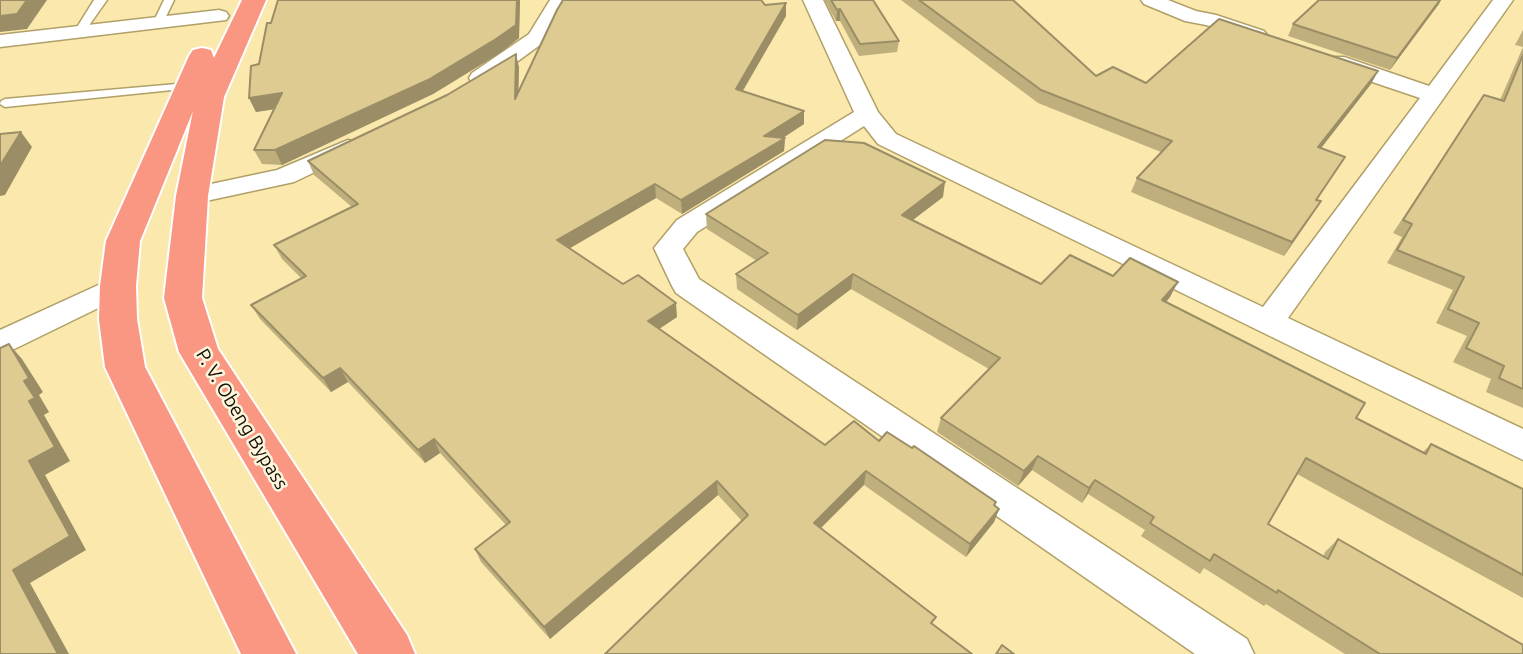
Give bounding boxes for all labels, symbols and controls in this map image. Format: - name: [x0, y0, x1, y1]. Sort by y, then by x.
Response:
- street label: P. V. Obeng Bypass: [191, 345, 293, 493]

